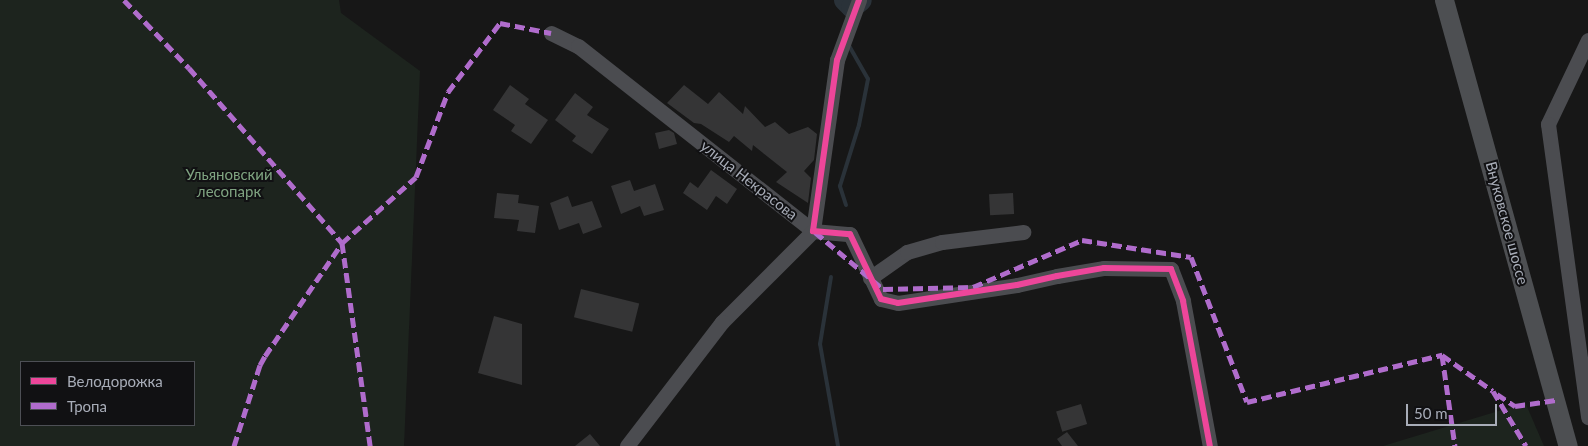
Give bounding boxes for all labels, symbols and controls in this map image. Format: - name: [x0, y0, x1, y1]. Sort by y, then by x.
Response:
- street label: улица Некрасова: [697, 137, 801, 223]
- street label: Внуковское шоссе: [1482, 159, 1532, 287]
- park label: Ульяновский лесопарк: [185, 165, 273, 200]
- legend: [20, 361, 195, 426]
- text: Велодорожка: [67, 372, 163, 390]
- scale bar: [1408, 394, 1499, 426]
- text: Тропа: [67, 397, 107, 415]
- text: 50 m: [1414, 404, 1448, 422]

